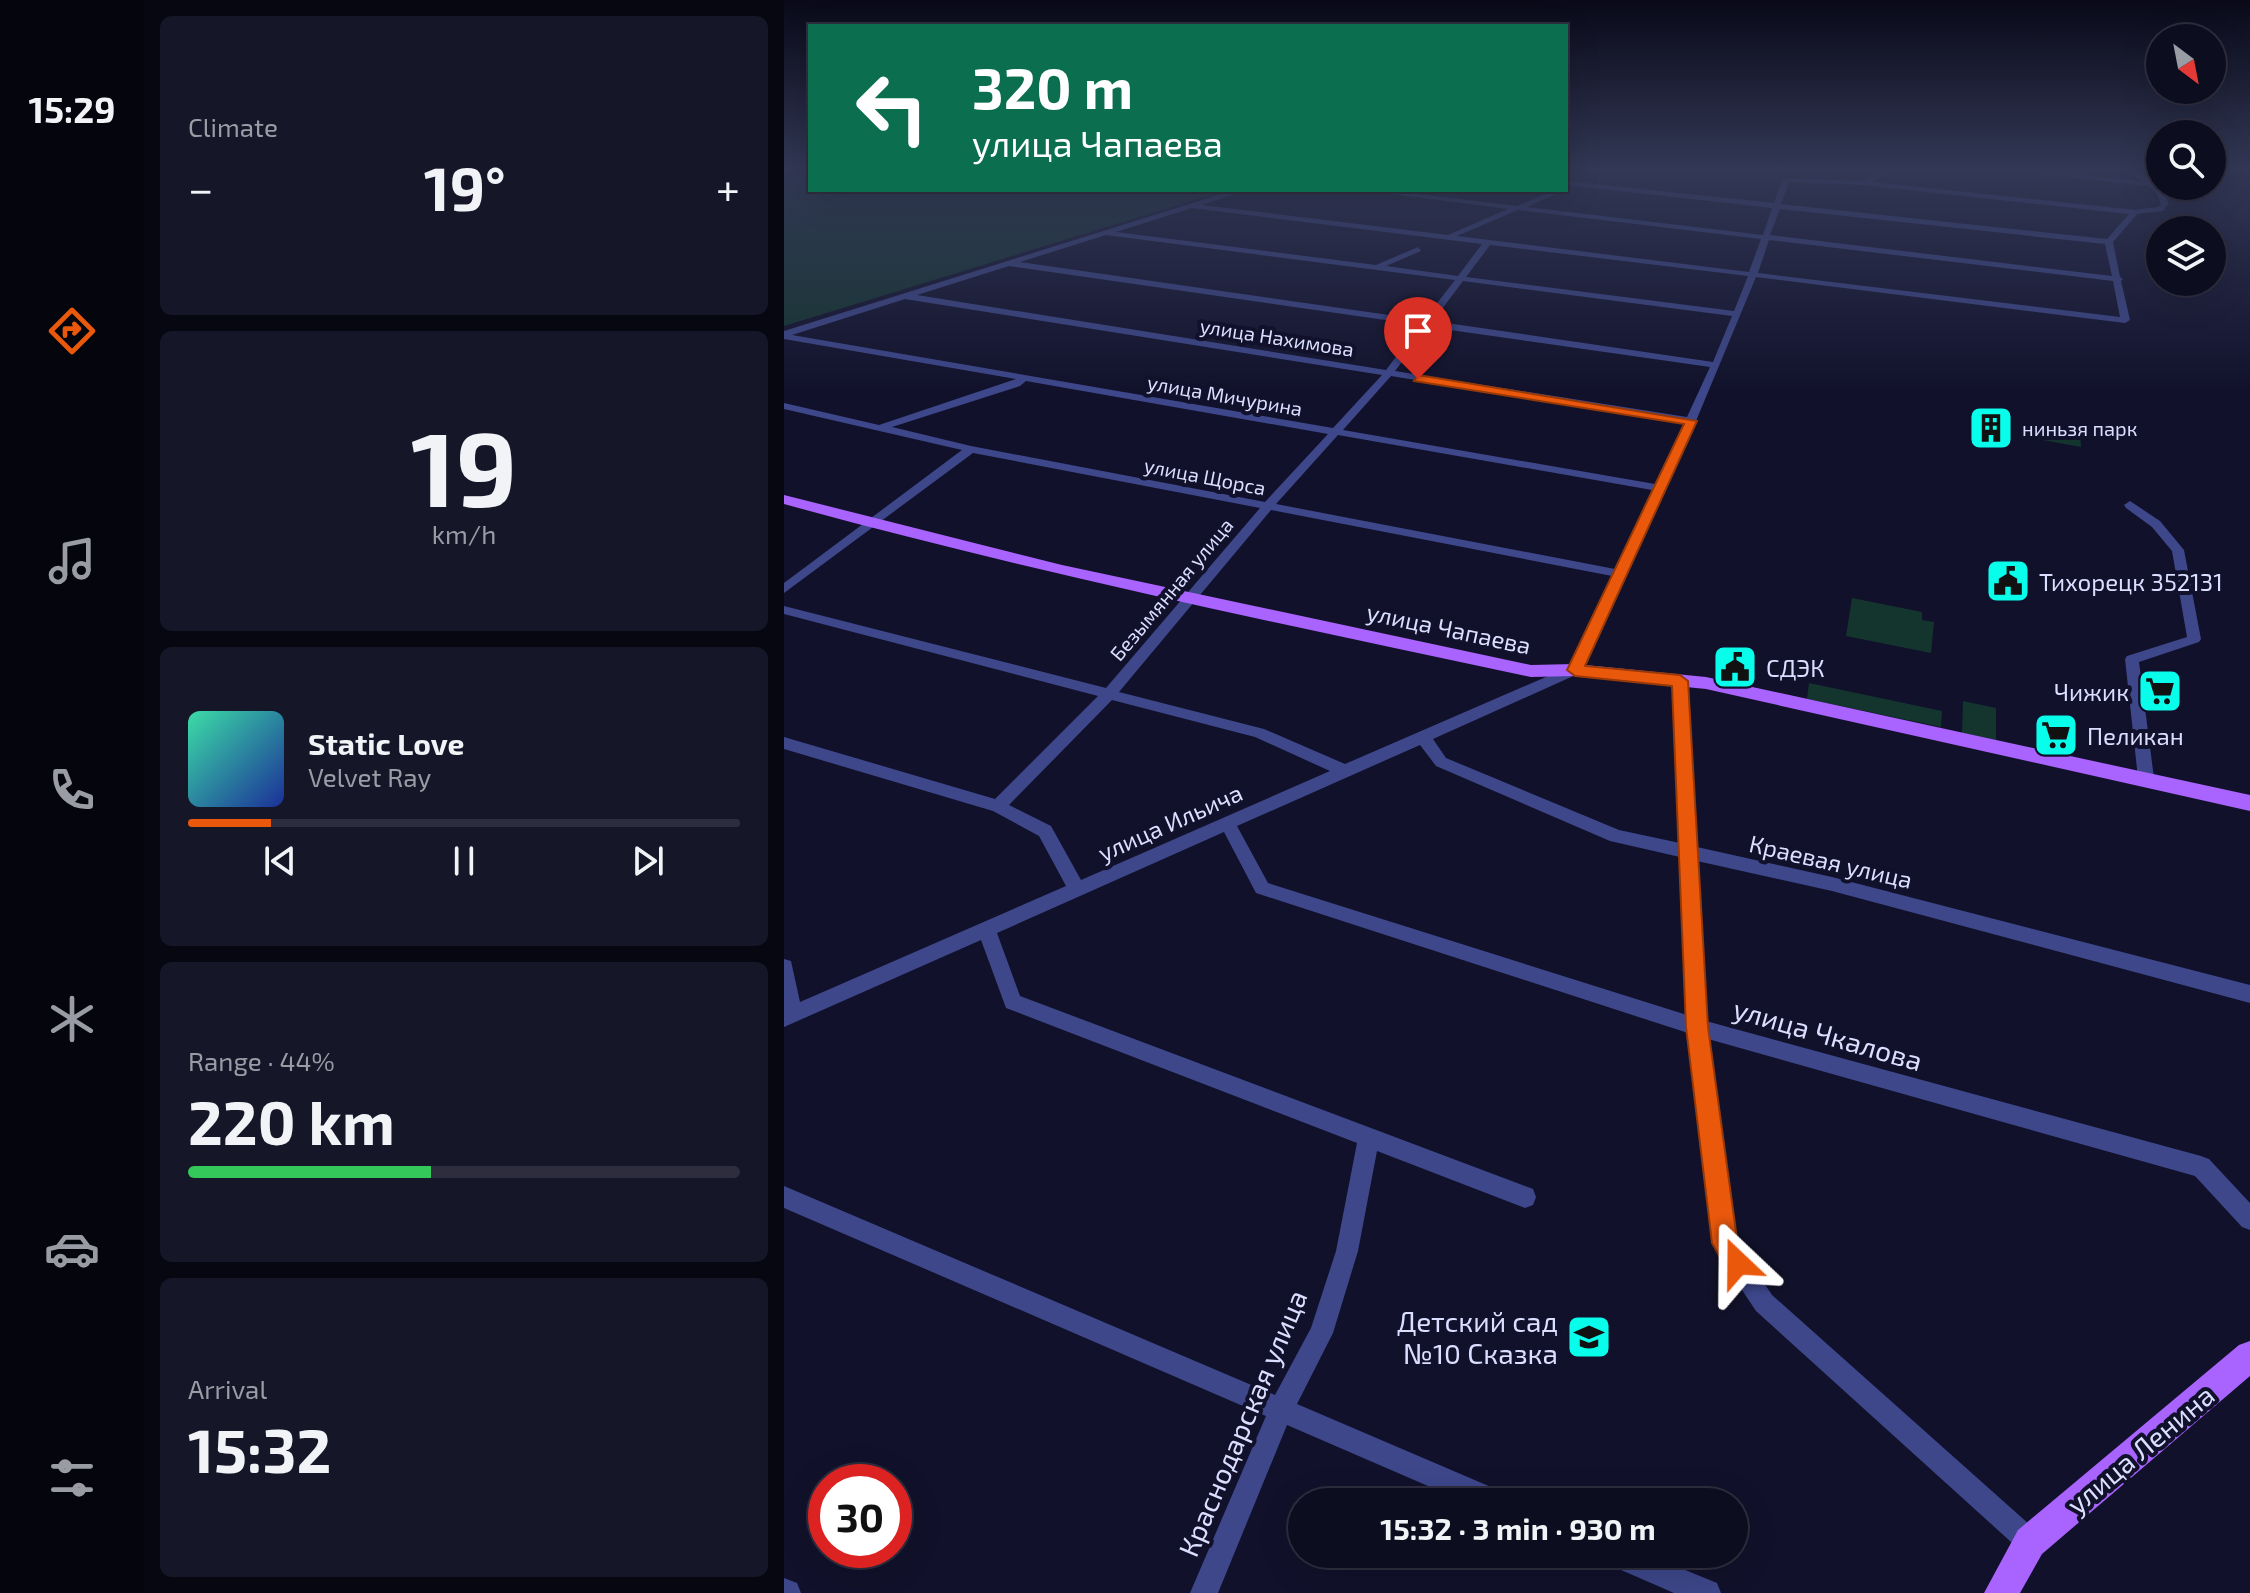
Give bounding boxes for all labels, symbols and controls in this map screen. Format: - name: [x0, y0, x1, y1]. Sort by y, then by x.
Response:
- north arrow: [2146, 24, 2226, 104]
- map controls: [2146, 24, 2226, 296]
- text: 320 m: [972, 53, 1133, 120]
- icon: left: [840, 56, 944, 160]
- text: 15:29: [29, 87, 115, 130]
- text: Climate: [188, 111, 278, 142]
- button: search: [2146, 120, 2226, 200]
- text: улица Чапаева: [972, 121, 1223, 164]
- text: 19°: [424, 151, 506, 223]
- text: −: [188, 161, 214, 214]
- text: +: [716, 161, 740, 214]
- button: layers: [2146, 216, 2226, 296]
- pin: [1384, 297, 1452, 379]
- icon: directions: [44, 303, 100, 359]
- icon: arrive: [1396, 309, 1440, 353]
- street label: улица Нахимова: [1198, 313, 1356, 362]
- street label: улица Мичурина: [1145, 370, 1304, 421]
- text: 19: [411, 403, 517, 528]
- building icon: ниньзя парк: [1967, 404, 2015, 452]
- place label: ниньзя парк: [2022, 416, 2138, 440]
- street label: улица Щорса: [1142, 452, 1268, 501]
- street label: Безымянная улица: [1104, 513, 1238, 666]
- text: km/h: [432, 518, 496, 549]
- icon: music: [44, 533, 100, 589]
- public building icon: Тихорецк 352131: [1984, 557, 2032, 605]
- place label: Тихорецк 352131: [2039, 567, 2223, 596]
- street label: улица Чапаева: [1364, 596, 1534, 661]
- public building icon: СДЭК: [1711, 643, 1759, 691]
- place label: СДЭК: [1766, 653, 1825, 682]
- supermarket icon: Чижик: [2136, 667, 2184, 715]
- place label: Чижик: [2054, 677, 2129, 706]
- supermarket icon: Пеликан: [2032, 711, 2080, 759]
- place label: Пеликан: [2087, 721, 2184, 750]
- text: Static Love: [308, 725, 464, 761]
- text: Velvet Ray: [308, 761, 431, 792]
- icon: phone: [44, 762, 100, 818]
- street label: улица Ильича: [1093, 777, 1247, 868]
- street label: Краевая улица: [1746, 828, 1915, 895]
- icon: previous: [258, 839, 302, 883]
- icon: pause: [442, 839, 486, 883]
- icon: next: [626, 839, 670, 883]
- icon: climate: [44, 991, 100, 1047]
- street label: улица Чкалова: [1730, 991, 1926, 1077]
- text: Range · 44%: [188, 1045, 335, 1076]
- text: 220 km: [188, 1085, 395, 1157]
- icon: car: [44, 1221, 100, 1277]
- position arrow: [1696, 1221, 1780, 1305]
- street label: Краснодарская улица: [1170, 1285, 1314, 1561]
- place label: Детский сад №10 Сказка: [1397, 1304, 1558, 1370]
- school or university icon: Детский сад №10 Сказка: [1565, 1313, 1613, 1361]
- text: Arrival: [188, 1373, 267, 1404]
- street label: улица Ленина: [2059, 1377, 2221, 1521]
- text: 15:32: [188, 1413, 331, 1485]
- icon: filters: [44, 1450, 100, 1506]
- speed limit sign: 30: [808, 1464, 912, 1568]
- text: 15:32 · 3 min · 930 m: [1380, 1510, 1656, 1546]

